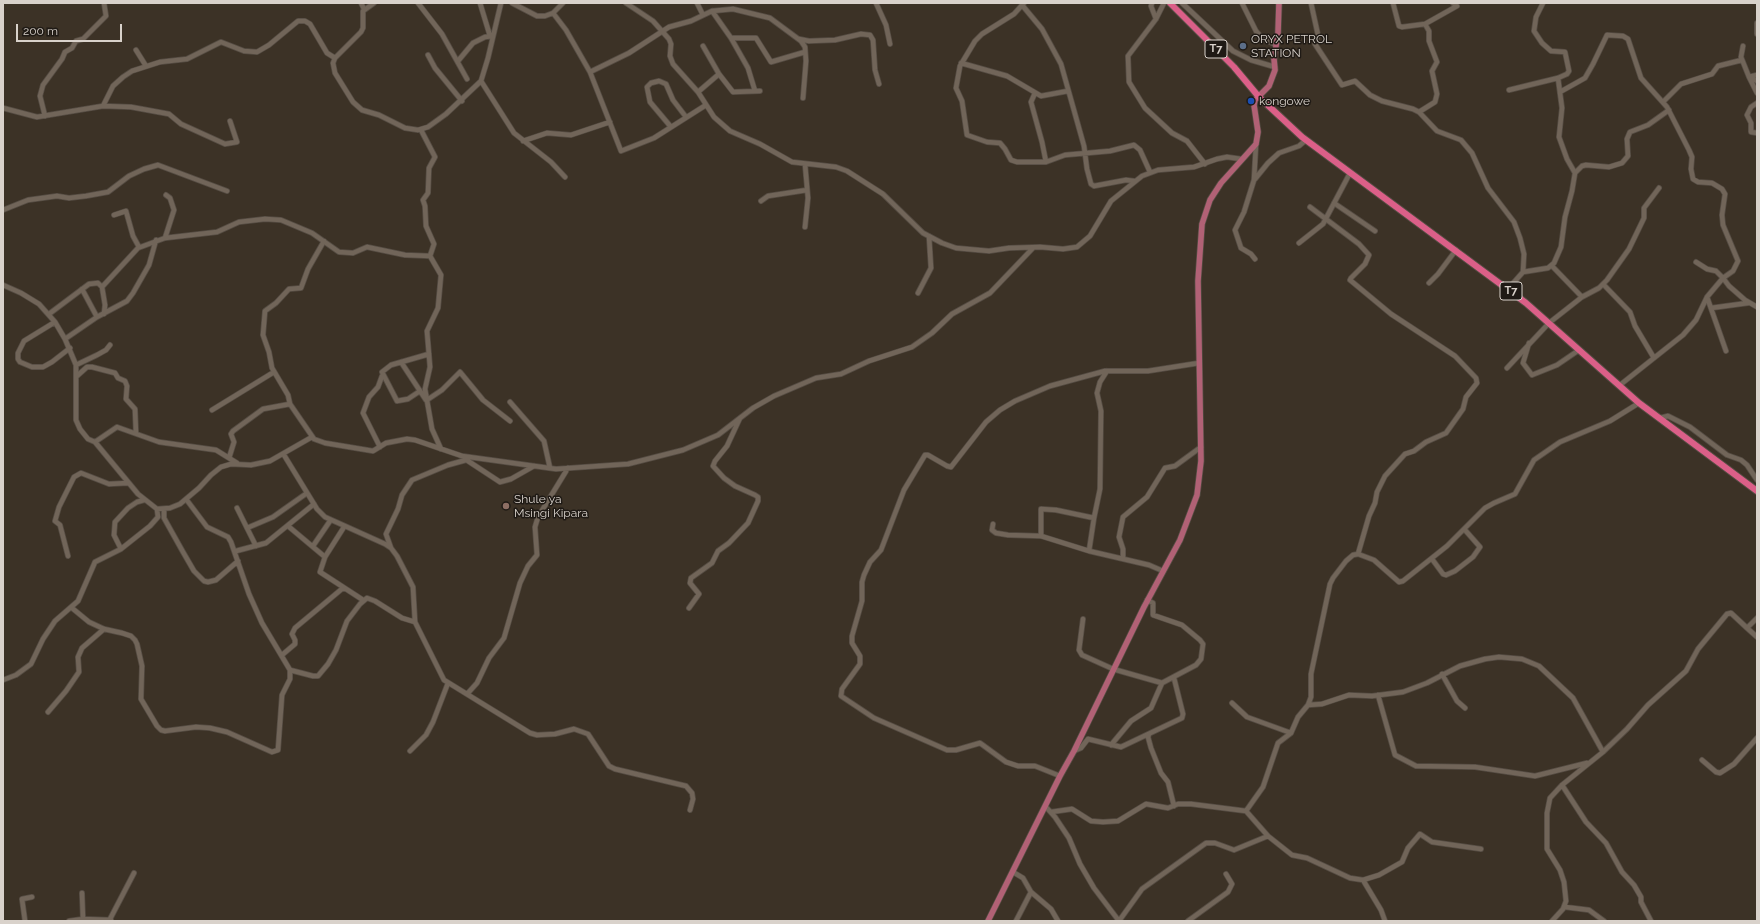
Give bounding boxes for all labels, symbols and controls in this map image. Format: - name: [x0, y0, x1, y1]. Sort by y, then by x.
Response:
- scale bar: [18, 16, 124, 42]
- text: 200 m: [23, 24, 58, 38]
- place label: ORYX PETROL STATION: [1251, 32, 1332, 60]
- road number: T7: [1205, 40, 1227, 58]
- marker: ORYX PETROL STATION: [1238, 41, 1248, 51]
- place label: kongowe: [1259, 94, 1310, 108]
- marker: kongowe: [1246, 96, 1256, 106]
- road number: T7: [1500, 282, 1522, 300]
- place label: Shule ya Msingi Kipara: [514, 492, 588, 520]
- marker: Shule ya Msingi Kipara: [501, 501, 511, 511]

